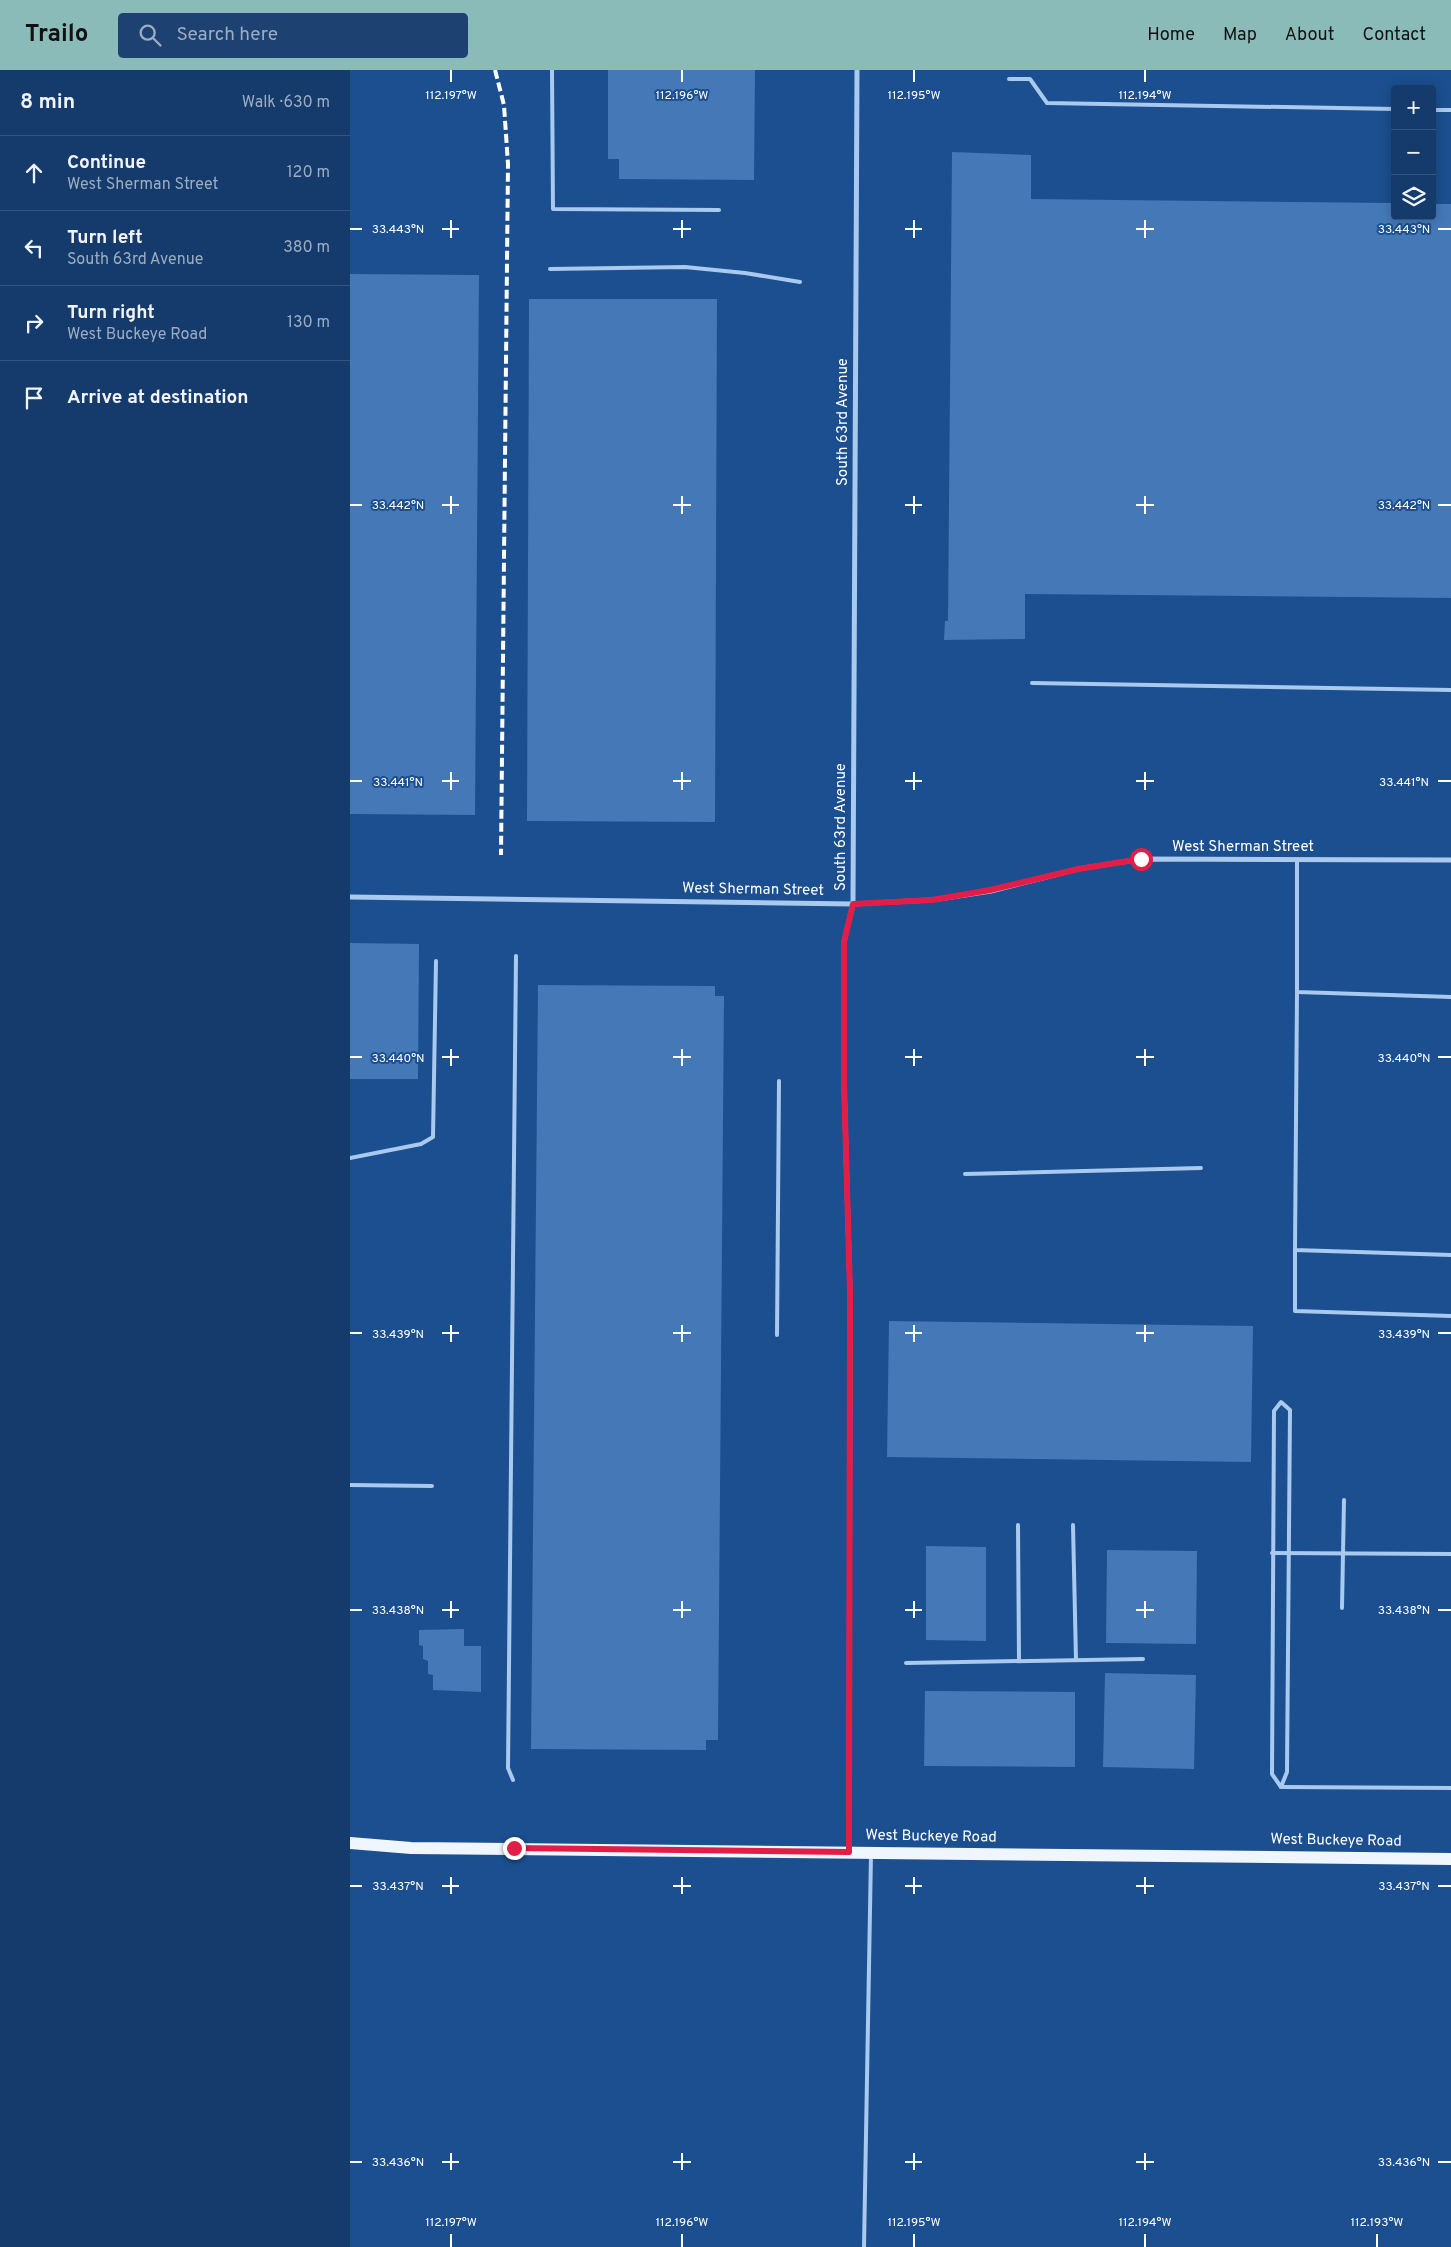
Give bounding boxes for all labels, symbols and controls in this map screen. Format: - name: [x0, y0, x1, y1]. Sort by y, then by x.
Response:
- search box: [118, 13, 468, 58]
- text: Trailo: [25, 20, 88, 50]
- icon: search: [136, 21, 164, 49]
- text: Search here: [176, 23, 278, 47]
- text: Home: [1147, 24, 1195, 47]
- text: Map: [1223, 24, 1257, 47]
- text: About: [1285, 24, 1334, 47]
- text: Contact: [1362, 24, 1426, 47]
- map controls: [1391, 85, 1436, 220]
- button: +: [1391, 85, 1436, 130]
- text: 112.197°W: [425, 88, 477, 104]
- text: 112.196°W: [656, 88, 708, 104]
- text: 112.195°W: [887, 88, 941, 104]
- text: 112.194°W: [1118, 88, 1172, 104]
- text: 8 min: [20, 89, 75, 116]
- text: Walk · 630 m: [242, 93, 330, 113]
- button: −: [1391, 130, 1436, 175]
- text: Continue: [67, 151, 146, 175]
- icon: ahead: [20, 159, 48, 187]
- text: 120 m: [287, 163, 330, 183]
- text: West Sherman Street: [67, 175, 219, 195]
- button: layers: [1391, 175, 1436, 220]
- text: 33.443°N: [372, 222, 424, 238]
- text: 33.443°N: [1378, 222, 1430, 238]
- text: Turn left: [67, 226, 143, 250]
- icon: left: [20, 234, 48, 262]
- text: 380 m: [283, 238, 330, 258]
- text: South 63rd Avenue: [67, 250, 203, 270]
- text: Turn right: [67, 301, 155, 325]
- icon: right: [20, 309, 48, 337]
- text: 130 m: [287, 313, 330, 333]
- text: West Buckeye Road: [67, 325, 207, 345]
- street label: South 63rd Avenue: [834, 358, 853, 486]
- icon: arrive: [20, 384, 48, 412]
- text: Arrive at destination: [67, 386, 248, 410]
- text: 33.442°N: [372, 498, 424, 514]
- text: 33.442°N: [1378, 498, 1430, 514]
- street label: South 63rd Avenue: [832, 763, 851, 891]
- text: 33.441°N: [373, 775, 423, 791]
- text: 33.441°N: [1379, 775, 1429, 791]
- street label: West Sherman Street: [1172, 838, 1314, 857]
- route start: [1130, 848, 1153, 871]
- street label: West Sherman Street: [682, 879, 824, 901]
- text: 33.440°N: [371, 1051, 425, 1067]
- text: 33.440°N: [1377, 1051, 1431, 1067]
- text: 33.439°N: [372, 1327, 424, 1343]
- text: 33.439°N: [1378, 1327, 1430, 1343]
- text: 33.438°N: [372, 1603, 424, 1619]
- text: 33.438°N: [1378, 1603, 1430, 1619]
- street label: West Buckeye Road: [865, 1826, 997, 1848]
- street label: West Buckeye Road: [1270, 1830, 1402, 1852]
- route end: [503, 1837, 526, 1860]
- text: 33.437°N: [372, 1879, 424, 1895]
- text: 33.437°N: [1378, 1879, 1430, 1895]
- text: 33.436°N: [372, 2155, 424, 2171]
- text: 33.436°N: [1378, 2155, 1430, 2171]
- text: 112.197°W: [425, 2215, 477, 2231]
- text: 112.196°W: [656, 2215, 708, 2231]
- text: 112.195°W: [887, 2215, 941, 2231]
- text: 112.194°W: [1118, 2215, 1172, 2231]
- text: 112.193°W: [1351, 2215, 1403, 2231]

